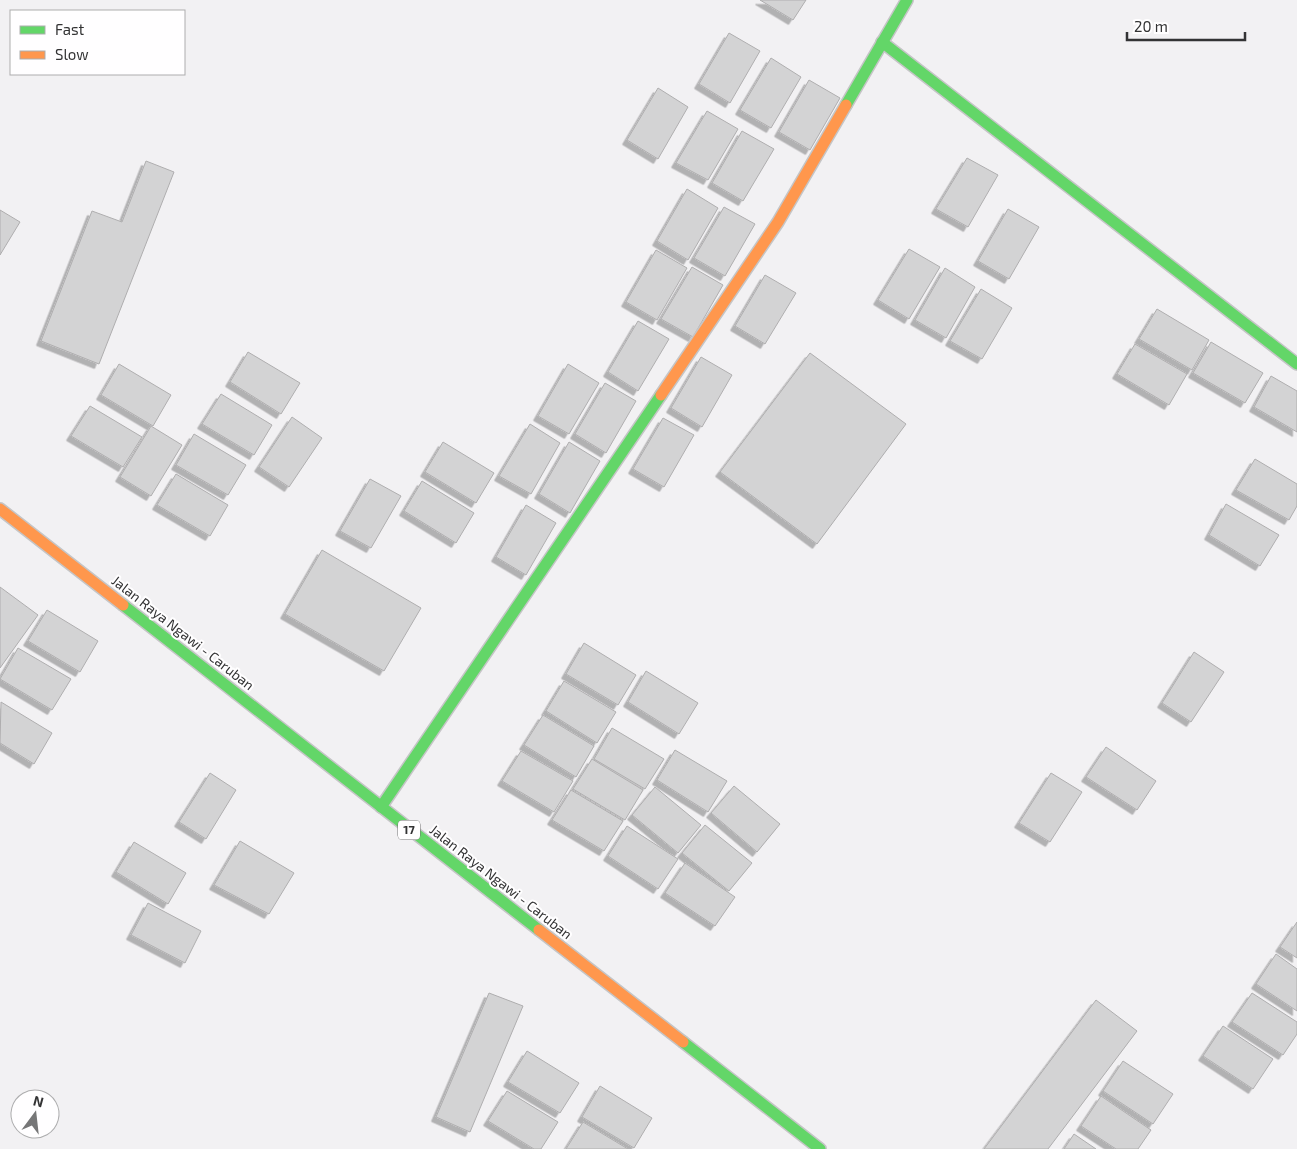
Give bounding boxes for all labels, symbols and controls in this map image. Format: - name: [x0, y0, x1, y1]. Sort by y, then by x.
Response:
- legend: [10, 10, 185, 75]
- scale bar: [1127, 10, 1244, 42]
- text: 20 m: [1134, 17, 1168, 35]
- text: Fast: [55, 20, 85, 38]
- text: Slow: [55, 45, 89, 63]
- street label: Jalan Raya Ngawi - Caruban: [109, 572, 258, 693]
- road number: 17: [398, 820, 420, 840]
- street label: Jalan Raya Ngawi - Caruban: [427, 821, 576, 942]
- north arrow: [10, 1089, 60, 1139]
- text: N: [31, 1091, 46, 1110]

